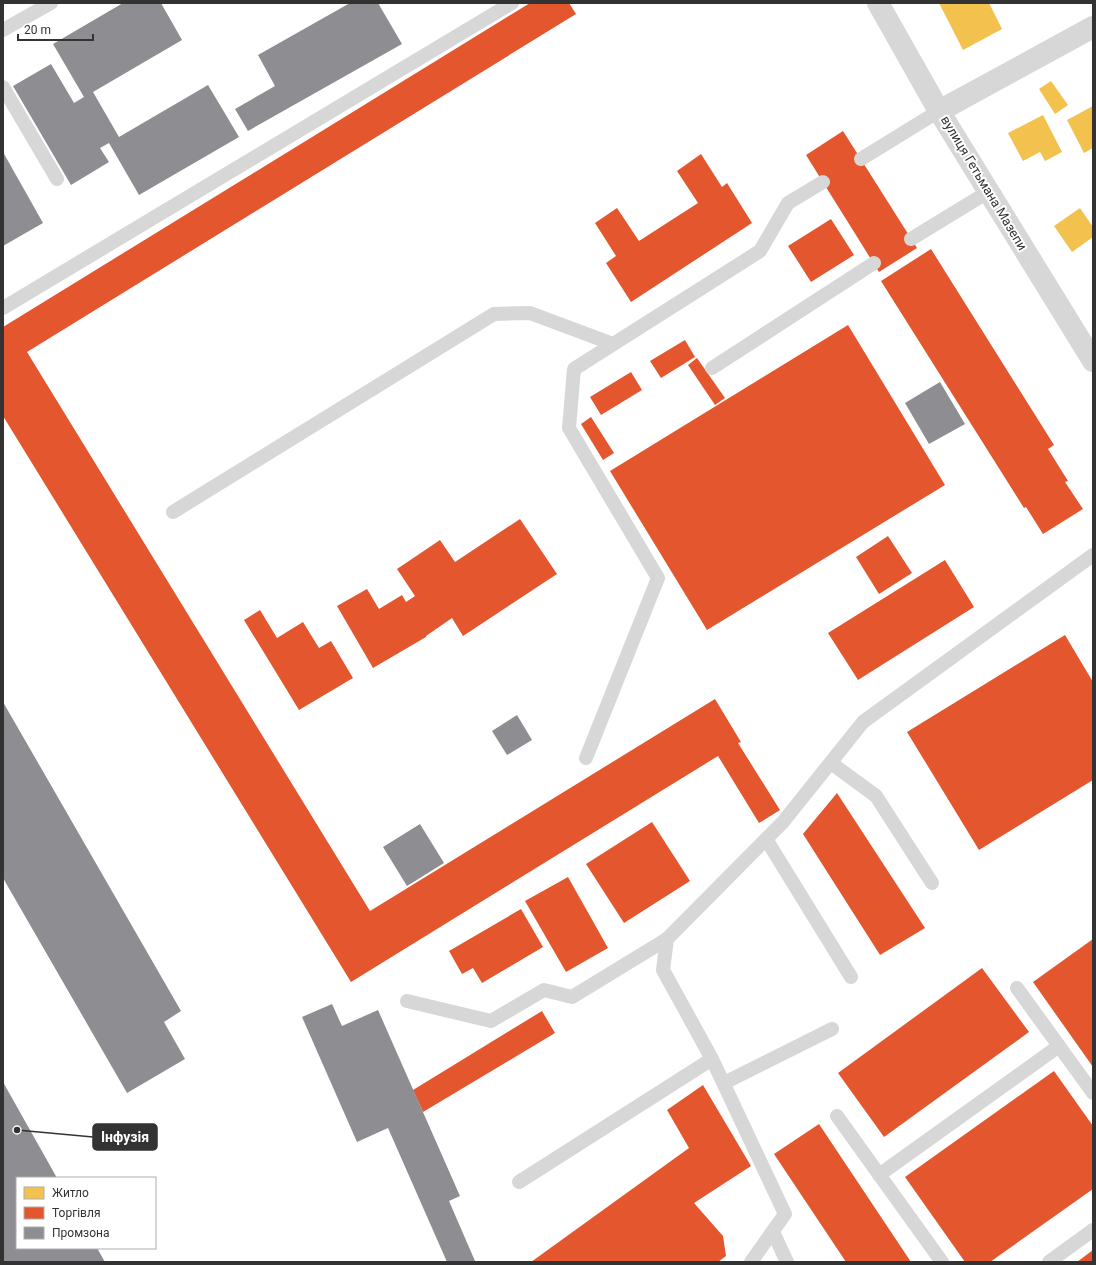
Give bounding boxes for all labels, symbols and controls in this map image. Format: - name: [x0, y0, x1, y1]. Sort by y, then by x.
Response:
- scale bar: [18, 16, 93, 42]
- text: 20 m: [24, 23, 51, 37]
- street label: вулиця Гетьмана Мазепи: [938, 113, 1030, 253]
- callout: Інфузія: [93, 1124, 157, 1150]
- text: Інфузія: [101, 1129, 149, 1145]
- legend: [16, 1177, 156, 1249]
- text: Житло: [52, 1186, 89, 1200]
- text: Торгівля: [52, 1206, 101, 1220]
- text: Промзона: [52, 1226, 109, 1240]

